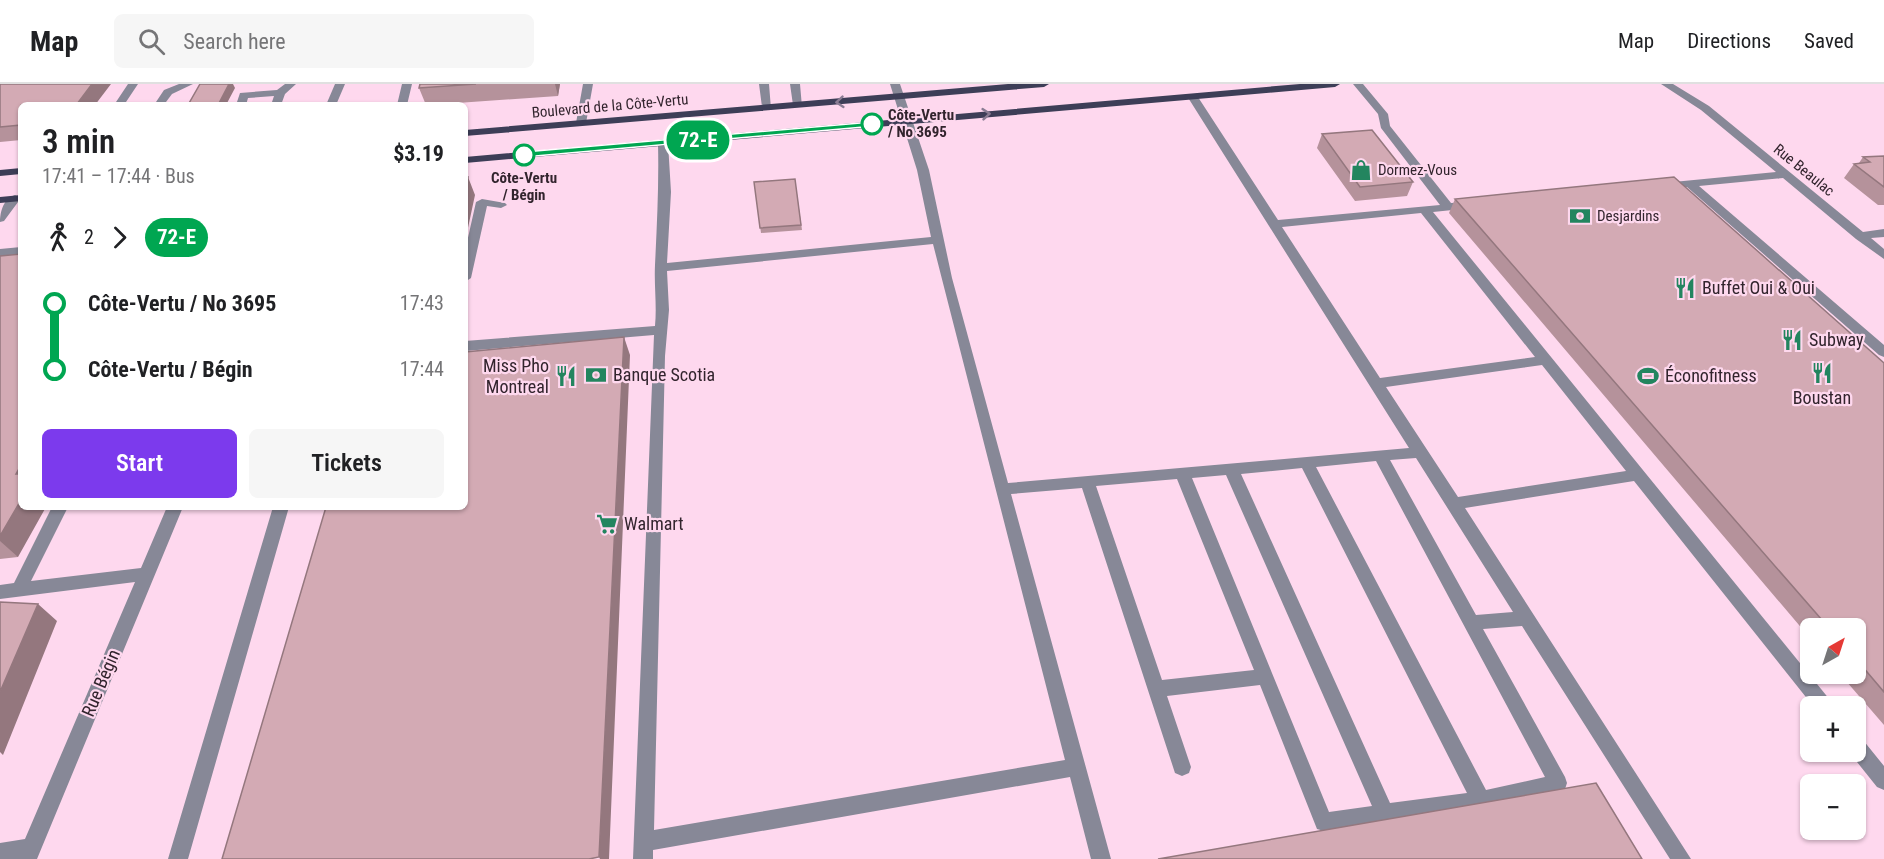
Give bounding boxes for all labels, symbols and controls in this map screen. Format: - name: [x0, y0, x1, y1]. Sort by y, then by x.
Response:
- search box: [114, 14, 534, 68]
- text: Map: [30, 25, 78, 58]
- icon: search: [135, 25, 168, 58]
- text: Search here: [183, 29, 286, 54]
- text: Map: [1618, 29, 1654, 53]
- text: Directions: [1687, 29, 1771, 53]
- text: Saved: [1804, 29, 1854, 53]
- street label: Boulevard de la Côte-Vertu: [531, 90, 689, 122]
- one-way arrow: [836, 95, 845, 108]
- place label: Côte-Vertu / No 3695: [888, 106, 954, 141]
- one-way arrow: [982, 108, 991, 121]
- marker: Côte-Vertu / No 3695: [861, 113, 883, 135]
- line badge: 72-E: [656, 120, 740, 160]
- text: 3 min: [42, 122, 115, 161]
- text: 72-E: [678, 128, 718, 152]
- street label: Rue Beaulac: [1770, 140, 1838, 200]
- text: $3.19: [393, 141, 444, 166]
- marker: Côte-Vertu / Bégin: [513, 144, 535, 166]
- shop icon: Dormez-Vous: [1349, 158, 1373, 182]
- place label: Dormez-Vous: [1378, 161, 1457, 179]
- text: 17:41 – 17:44 · Bus: [42, 164, 195, 188]
- place label: Côte-Vertu / Bégin: [491, 169, 557, 204]
- bank icon: Desjardins: [1568, 204, 1592, 228]
- place label: Desjardins: [1597, 207, 1660, 225]
- icon: walk: [42, 221, 75, 254]
- icon: forward: [103, 221, 136, 254]
- text: 2: [84, 225, 94, 249]
- text: 72-E: [157, 225, 196, 249]
- restaurant icon: Buffet Oui & Oui: [1673, 276, 1697, 300]
- place label: Buffet Oui & Oui: [1702, 277, 1815, 298]
- text: Côte-Vertu / No 3695: [88, 291, 276, 316]
- text: 17:43: [400, 291, 444, 315]
- restaurant icon: Subway: [1780, 328, 1804, 352]
- place label: Subway: [1809, 329, 1864, 350]
- place label: Miss Pho Montreal: [483, 355, 549, 397]
- text: Côte-Vertu / Bégin: [88, 357, 253, 382]
- text: 17:44: [400, 357, 444, 381]
- restaurant icon: Boustan: [1810, 361, 1834, 385]
- bank icon: Banque Scotia: [584, 363, 608, 387]
- restaurant icon: Miss Pho Montreal: [554, 364, 578, 388]
- place label: Banque Scotia: [613, 364, 715, 385]
- sports icon: Éconofitness: [1636, 364, 1660, 388]
- place label: Éconofitness: [1665, 365, 1757, 386]
- place label: Boustan: [1793, 387, 1851, 408]
- button: Start: [42, 429, 237, 498]
- button: Tickets: [249, 429, 444, 498]
- supermarket icon: Walmart: [595, 512, 619, 536]
- place label: Walmart: [624, 513, 684, 534]
- north arrow: [1800, 618, 1866, 684]
- map controls: [1800, 618, 1866, 840]
- street label: Rue Bégin: [77, 646, 124, 720]
- button: +: [1800, 696, 1866, 762]
- button: −: [1800, 774, 1866, 840]

